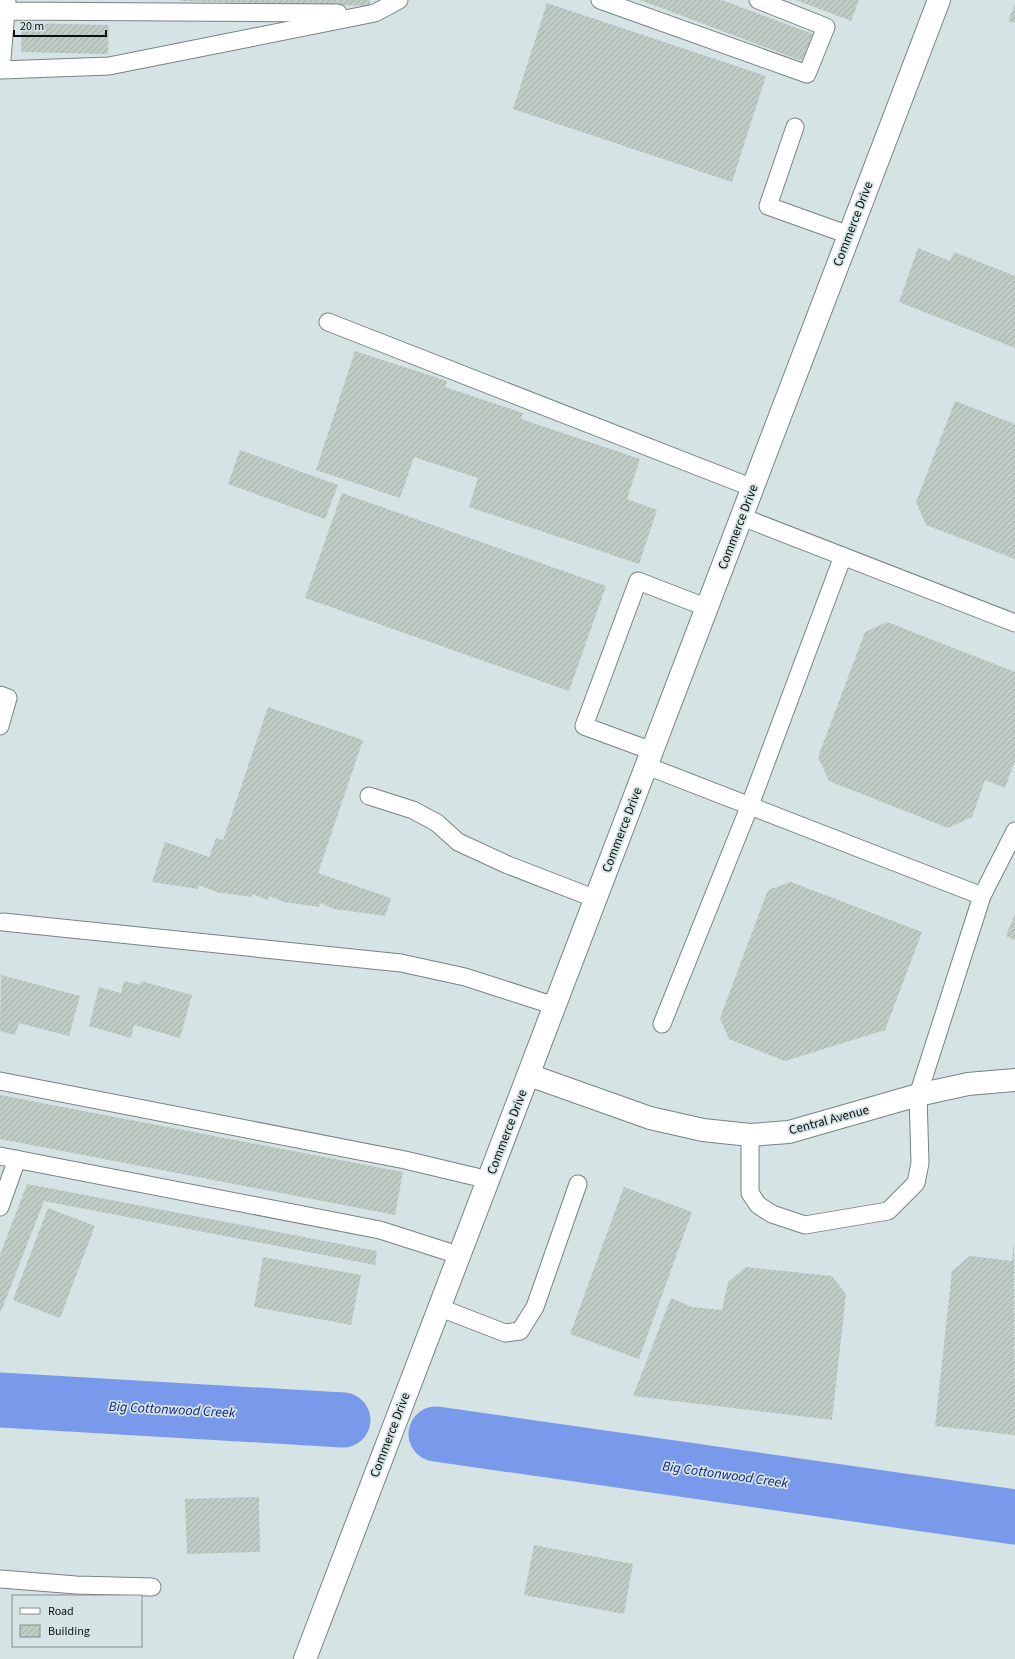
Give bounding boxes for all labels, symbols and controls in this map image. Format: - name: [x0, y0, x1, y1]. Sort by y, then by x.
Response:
- scale bar: [14, 12, 106, 38]
- text: 20 m: [20, 18, 44, 35]
- street label: Commerce Drive: [829, 179, 877, 269]
- street label: Commerce Drive: [714, 482, 762, 572]
- street label: Commerce Drive: [598, 785, 646, 875]
- street label: Commerce Drive: [483, 1087, 531, 1177]
- street label: Central Avenue: [787, 1101, 871, 1139]
- street label: Commerce Drive: [366, 1390, 414, 1480]
- water label: Big Cottonwood Creek: [108, 1397, 236, 1423]
- water label: Big Cottonwood Creek: [661, 1456, 790, 1494]
- legend: [12, 1595, 142, 1647]
- text: Road: [48, 1603, 74, 1620]
- text: Building: [48, 1623, 90, 1640]

